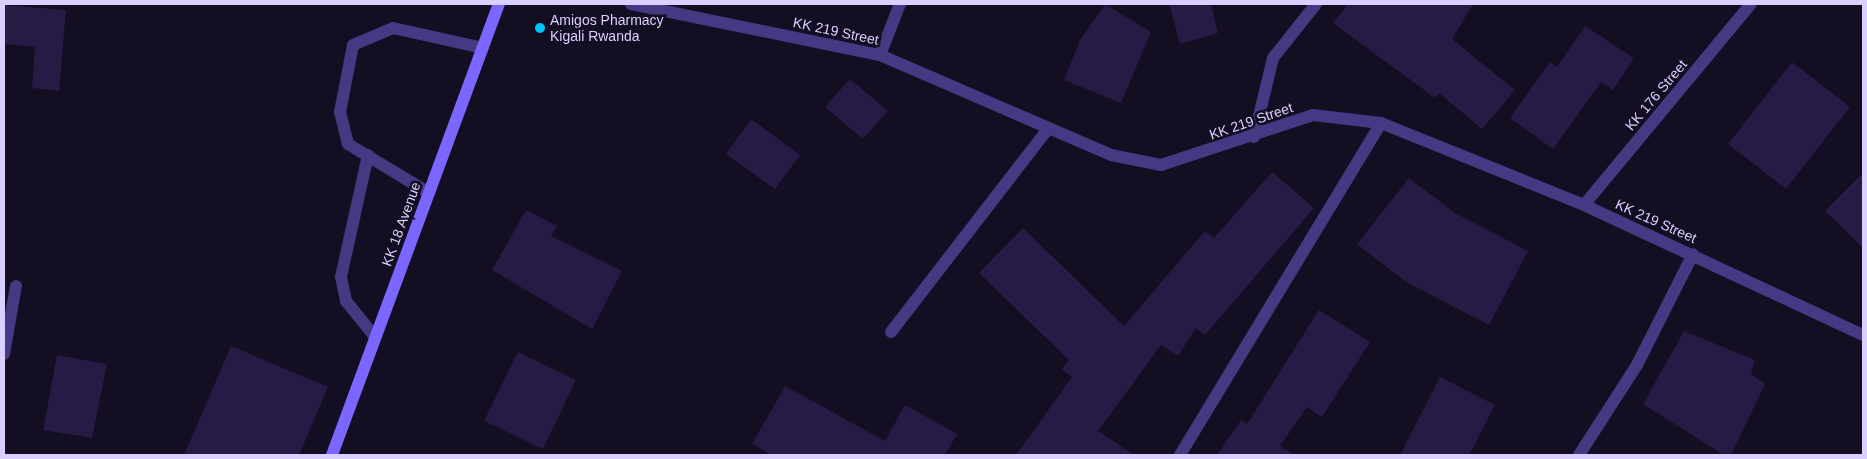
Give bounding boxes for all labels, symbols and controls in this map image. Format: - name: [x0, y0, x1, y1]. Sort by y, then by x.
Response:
- place label: Amigos Pharmacy Kigali Rwanda: [550, 12, 664, 44]
- street label: KK 219 Street: [792, 14, 880, 48]
- marker: Amigos Pharmacy Kigali Rwanda: [534, 22, 546, 34]
- street label: KK 176 Street: [1622, 56, 1690, 134]
- street label: KK 219 Street: [1207, 99, 1295, 143]
- street label: KK 18 Avenue: [378, 179, 424, 269]
- street label: KK 219 Street: [1613, 196, 1699, 246]

